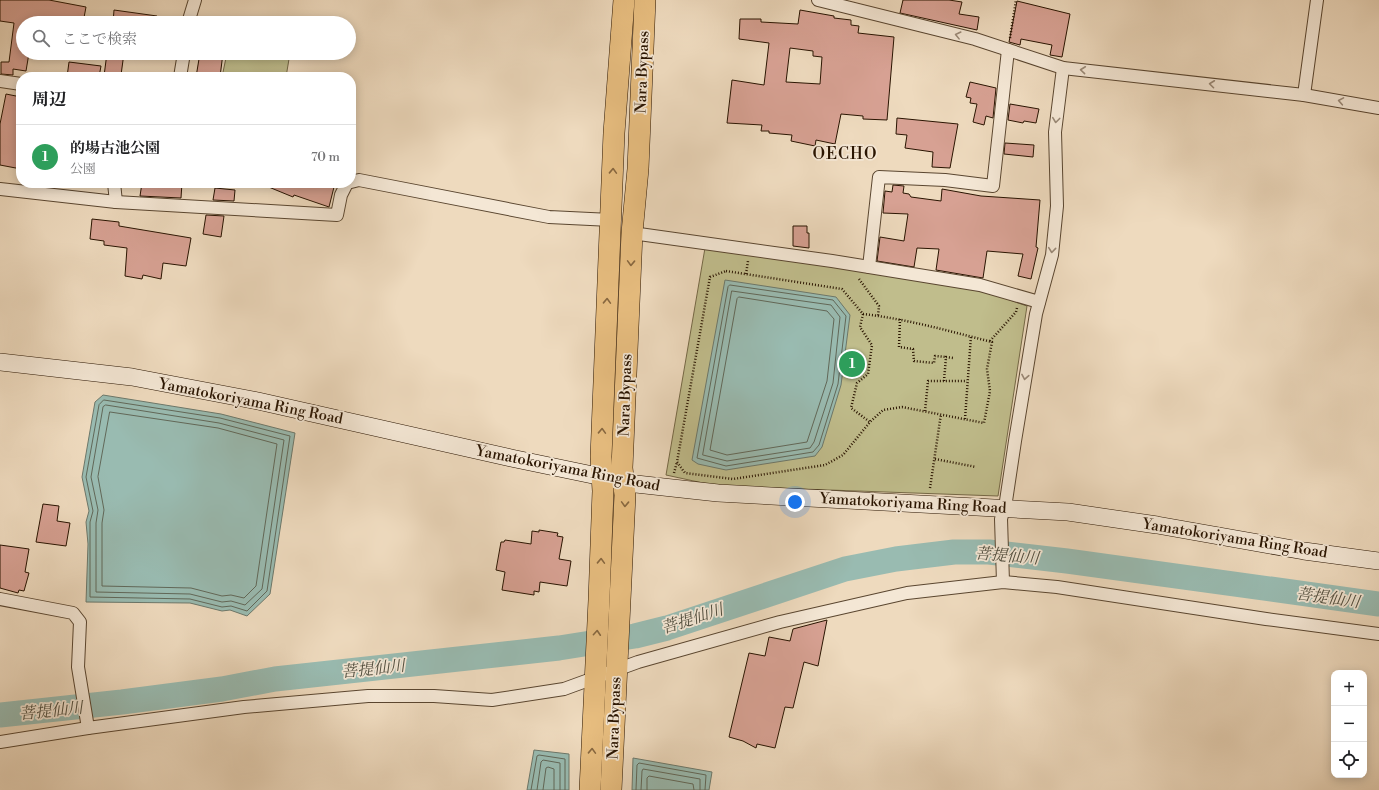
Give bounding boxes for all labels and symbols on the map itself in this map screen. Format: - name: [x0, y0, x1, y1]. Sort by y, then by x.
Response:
- street label: Nara Bypass: [632, 30, 653, 114]
- one-way arrow: [954, 31, 961, 40]
- one-way arrow: [1079, 65, 1086, 74]
- one-way arrow: [1209, 80, 1215, 89]
- one-way arrow: [1337, 97, 1344, 106]
- one-way arrow: [1052, 117, 1061, 123]
- district label: OECHO: [813, 144, 877, 164]
- one-way arrow: [609, 168, 617, 174]
- one-way arrow: [1048, 247, 1057, 253]
- one-way arrow: [626, 260, 635, 266]
- one-way arrow: [603, 298, 612, 304]
- pin: 1: [839, 349, 865, 379]
- street label: Nara Bypass: [615, 353, 636, 437]
- street label: Yamatokoriyama Ring Road: [156, 374, 345, 429]
- one-way arrow: [1022, 374, 1030, 380]
- one-way arrow: [597, 428, 606, 434]
- street label: Yamatokoriyama Ring Road: [473, 441, 662, 496]
- street label: Yamatokoriyama Ring Road: [818, 489, 1007, 518]
- your location: [785, 492, 805, 512]
- one-way arrow: [620, 501, 629, 507]
- street label: Yamatokoriyama Ring Road: [1140, 514, 1329, 563]
- water label: 菩提仙川: [974, 543, 1042, 569]
- one-way arrow: [596, 558, 605, 564]
- water label: 菩提仙川: [1295, 584, 1363, 613]
- water label: 菩提仙川: [659, 599, 728, 638]
- one-way arrow: [593, 630, 602, 636]
- water label: 菩提仙川: [340, 655, 408, 682]
- street label: Nara Bypass: [604, 676, 625, 760]
- water label: 菩提仙川: [18, 697, 86, 724]
- one-way arrow: [587, 748, 596, 754]

